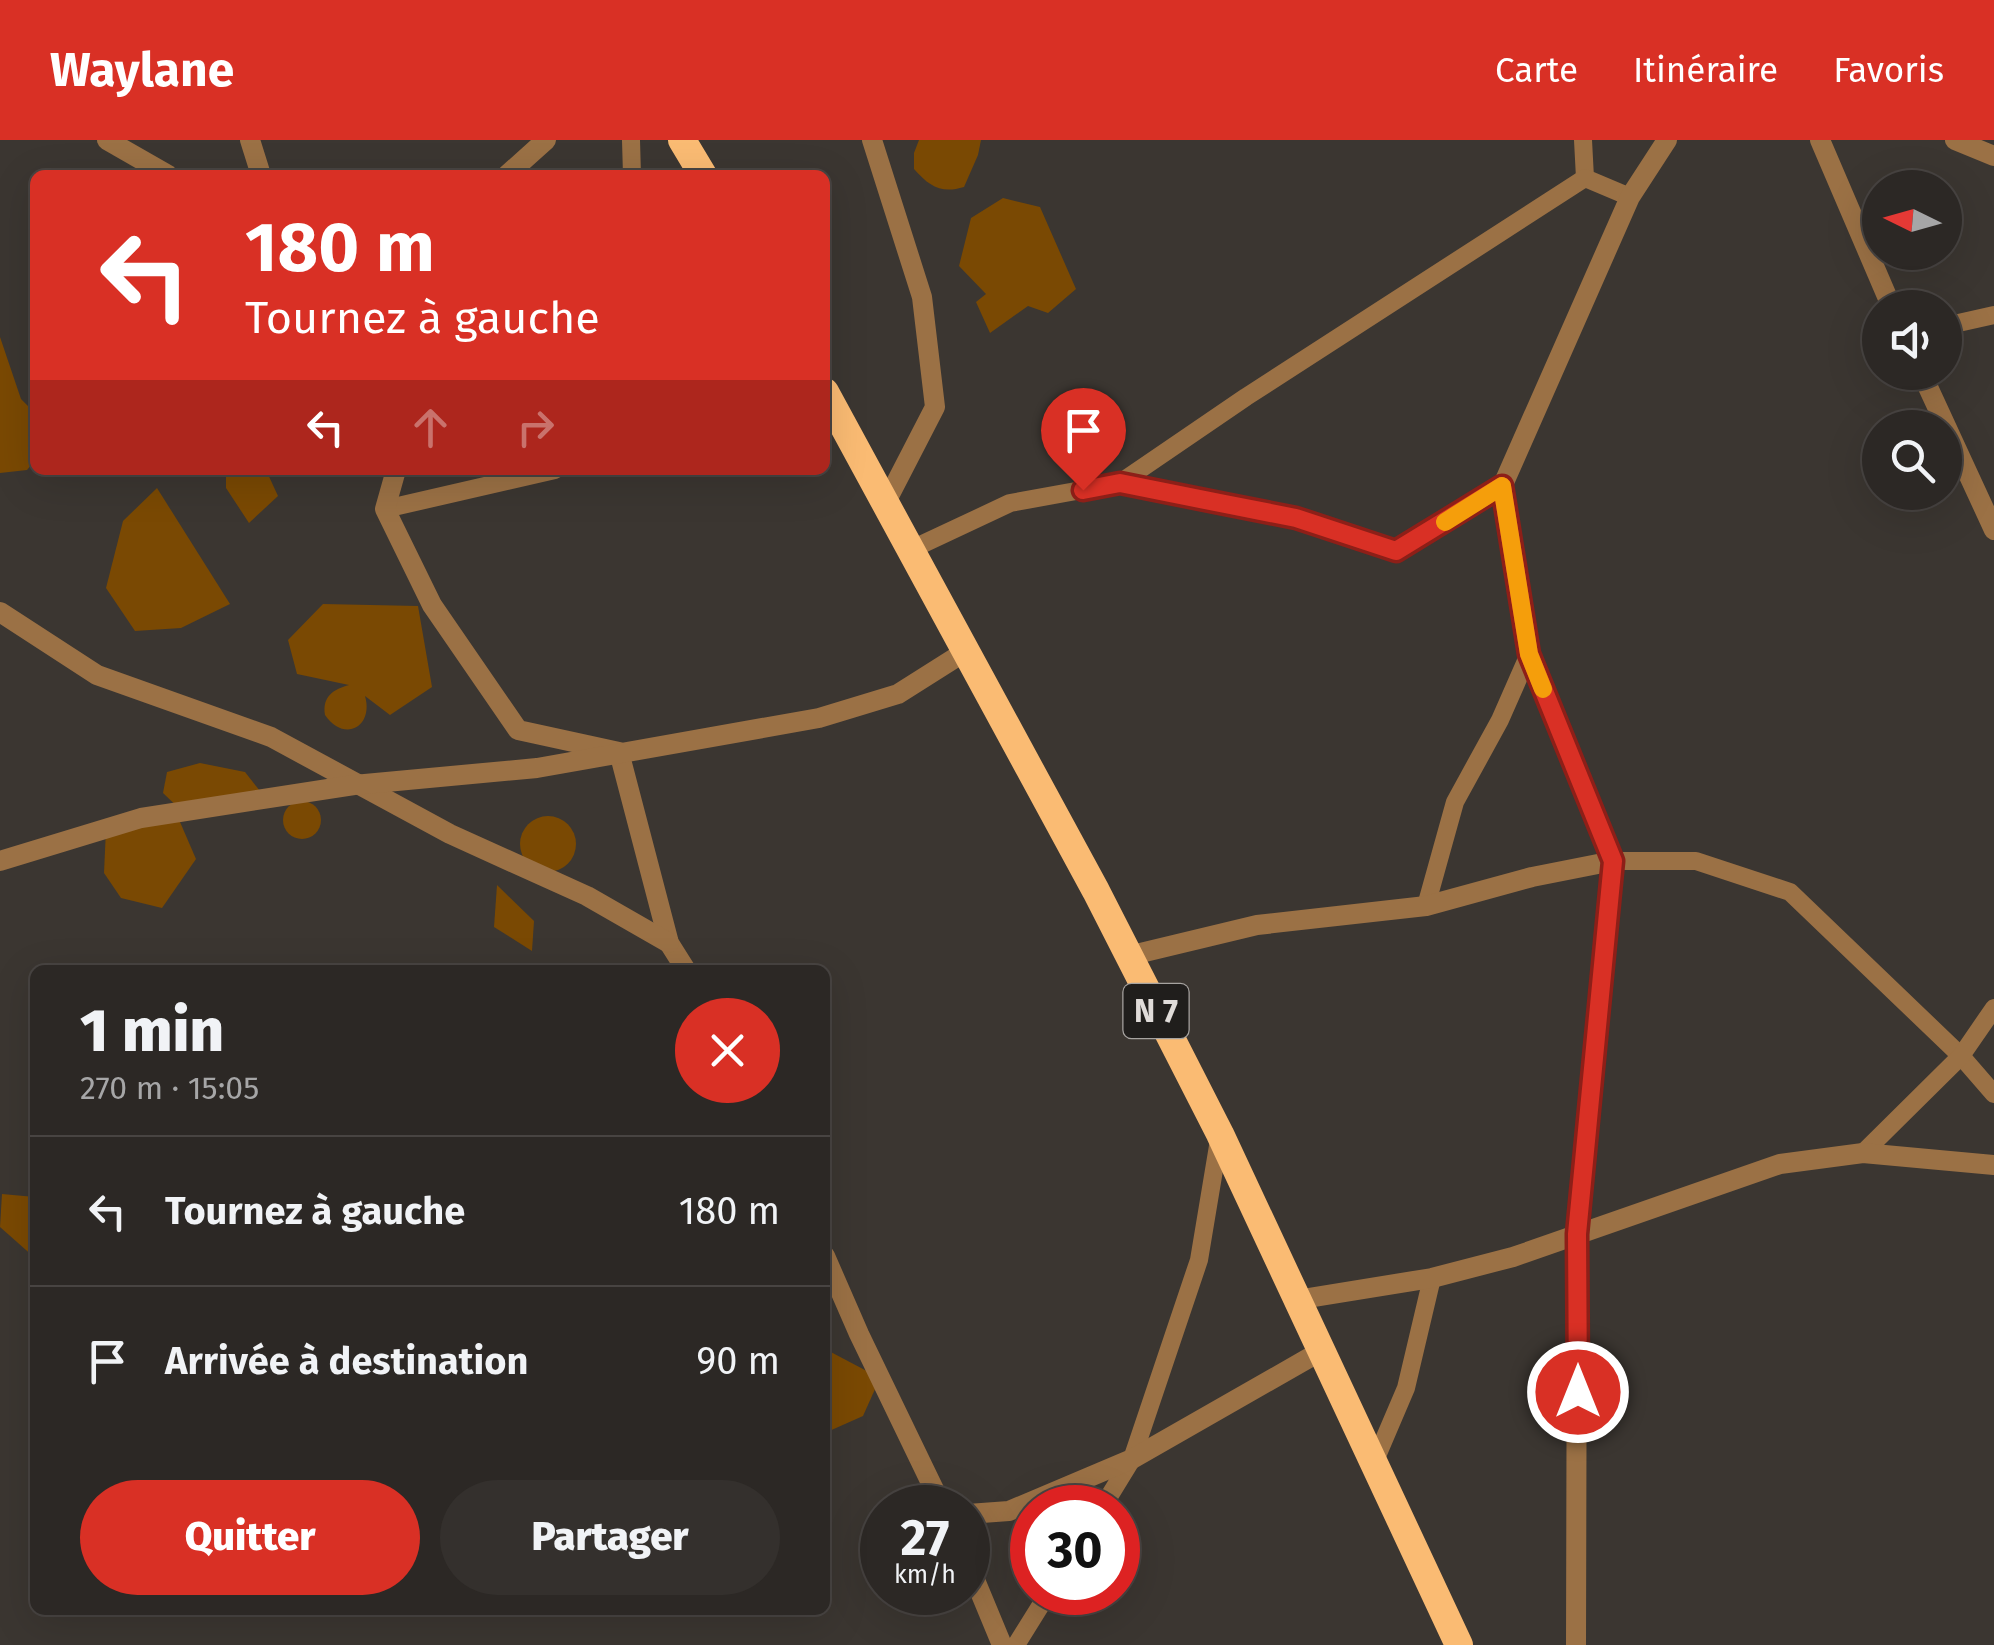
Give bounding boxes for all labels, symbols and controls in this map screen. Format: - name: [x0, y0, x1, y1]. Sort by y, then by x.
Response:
- text: Waylane: [50, 41, 234, 99]
- text: Carte: [1495, 49, 1578, 91]
- text: Itinéraire: [1633, 49, 1778, 91]
- text: Favoris: [1833, 49, 1944, 91]
- north arrow: [1862, 170, 1962, 270]
- map controls: [1862, 170, 1962, 510]
- text: 180 m: [245, 206, 435, 290]
- icon: left: [80, 210, 210, 340]
- button: sound: [1862, 290, 1962, 390]
- text: Tournez à gauche: [245, 291, 600, 345]
- pin: [1041, 388, 1126, 491]
- icon: left: [298, 400, 353, 455]
- icon: ahead: [403, 400, 458, 455]
- icon: right: [508, 400, 563, 455]
- icon: arrive: [1056, 403, 1111, 458]
- button: search: [1862, 410, 1962, 510]
- road number: N 7: [1124, 984, 1188, 1038]
- text: 1 min: [80, 995, 224, 1067]
- button: close: [675, 998, 780, 1103]
- text: 270 m · 15:05: [80, 1069, 259, 1107]
- icon: left: [80, 1184, 135, 1239]
- text: Tournez à gauche: [165, 1188, 465, 1234]
- text: 180 m: [679, 1188, 780, 1234]
- icon: arrive: [80, 1334, 135, 1389]
- text: Arrivée à destination: [165, 1338, 528, 1384]
- text: 90 m: [696, 1338, 780, 1384]
- position arrow: [1526, 1340, 1630, 1444]
- button: Quitter: [80, 1480, 420, 1595]
- button: Partager: [440, 1480, 780, 1595]
- speed limit sign: 30: [1010, 1485, 1140, 1615]
- text: 27: [901, 1508, 949, 1568]
- text: km/h: [894, 1560, 956, 1590]

